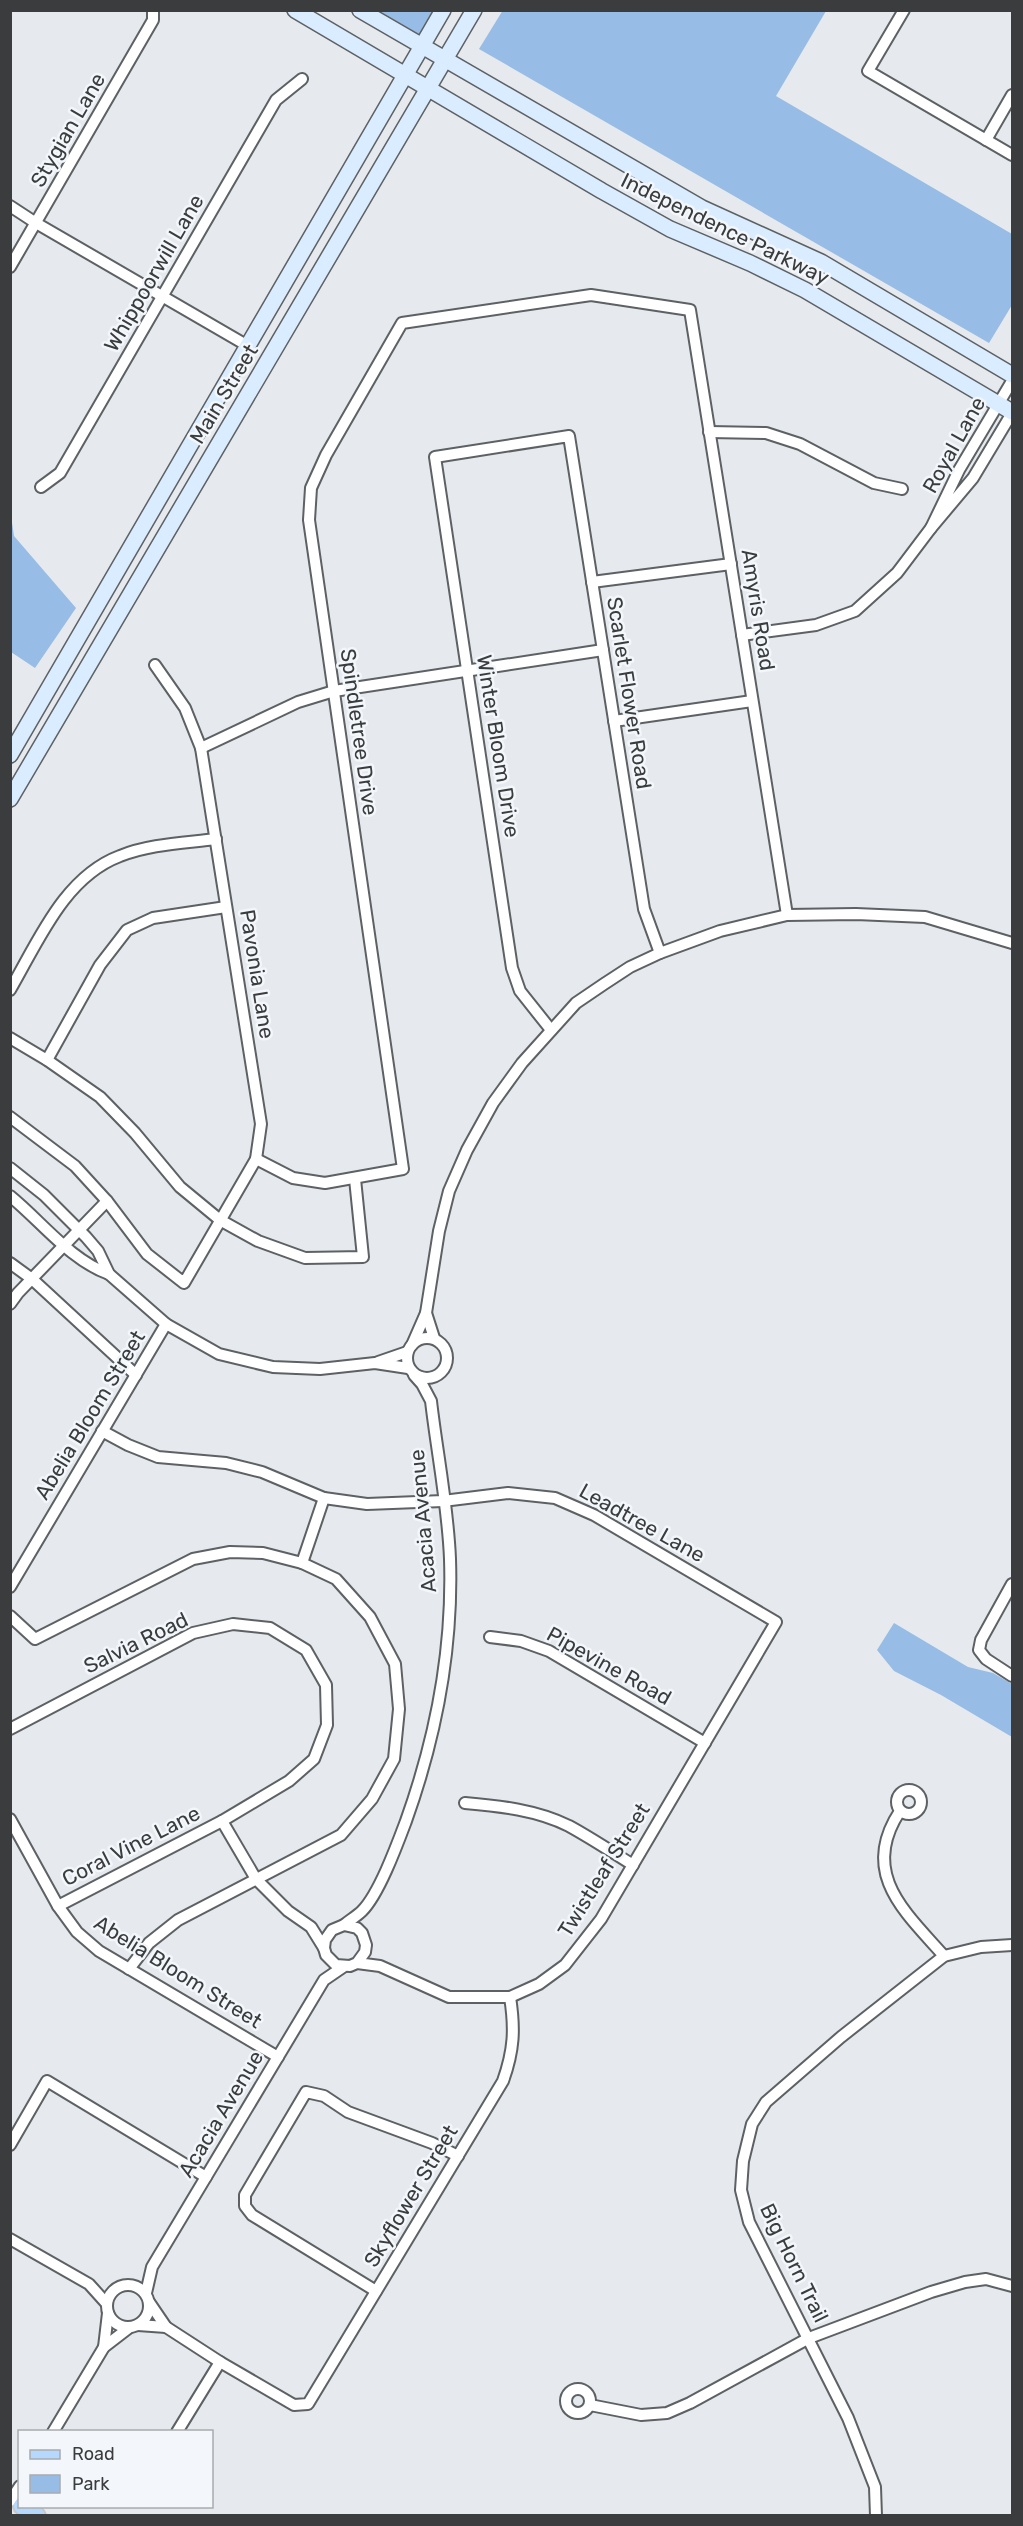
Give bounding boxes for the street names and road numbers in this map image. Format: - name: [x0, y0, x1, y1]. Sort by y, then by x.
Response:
- street label: Stygian Lane: [25, 68, 110, 191]
- street label: Independence Parkway: [617, 167, 834, 290]
- street label: Whippoorwill Lane: [98, 190, 209, 356]
- street label: Main Street: [184, 339, 263, 448]
- street label: Royal Lane: [917, 392, 990, 497]
- street label: Amyris Road: [737, 547, 780, 672]
- street label: Scarlet Flower Road: [602, 595, 657, 791]
- street label: Spindletree Drive: [335, 647, 384, 817]
- street label: Winter Bloom Drive: [472, 653, 525, 839]
- street label: Pavonia Lane: [235, 908, 280, 1040]
- street label: Abelia Bloom Street: [29, 1326, 150, 1504]
- street label: Acacia Avenue: [404, 1448, 441, 1594]
- street label: Leadtree Lane: [575, 1478, 710, 1567]
- street label: Salvia Road: [80, 1607, 192, 1679]
- street label: Pipevine Road: [543, 1621, 676, 1710]
- street label: Twistleaf Street: [552, 1798, 655, 1941]
- street label: Coral Vine Lane: [58, 1800, 204, 1891]
- street label: Abelia Bloom Street: [90, 1910, 267, 2033]
- street label: Acacia Avenue: [173, 2046, 268, 2182]
- street label: Skyflower Street: [358, 2120, 463, 2271]
- street label: Big Horn Trail: [755, 2199, 834, 2326]

